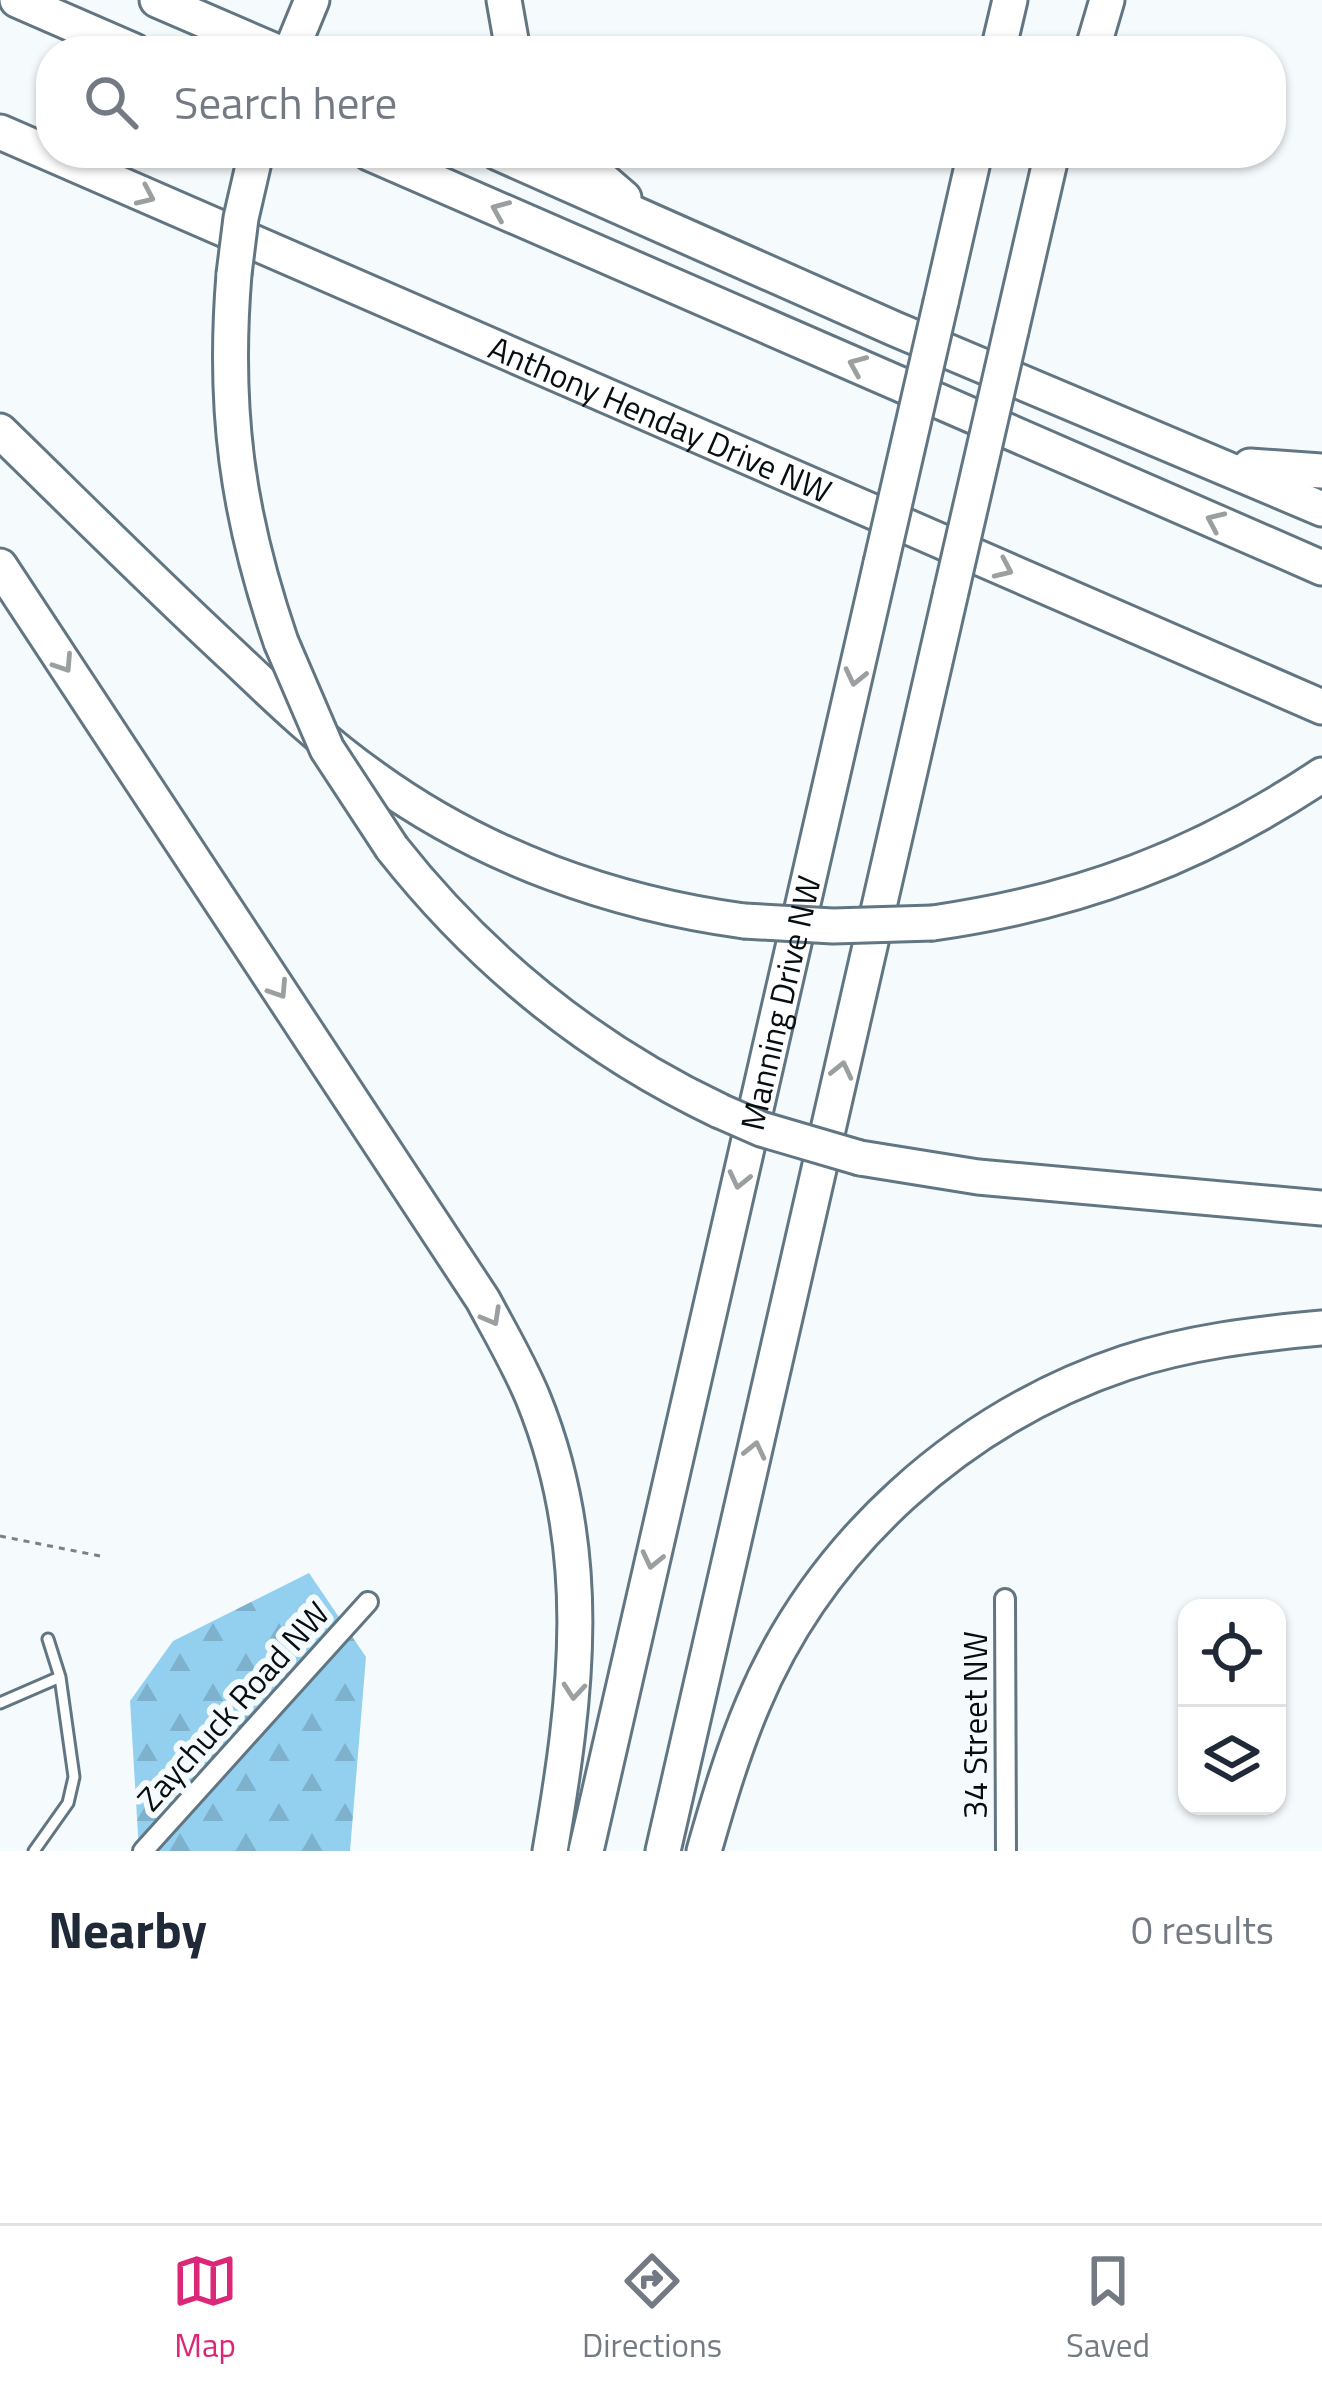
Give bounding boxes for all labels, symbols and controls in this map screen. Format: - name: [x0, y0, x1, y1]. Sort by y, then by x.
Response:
- search box: [36, 36, 1286, 168]
- text: Search here: [174, 68, 397, 136]
- icon: search: [78, 69, 144, 135]
- one-way arrow: [133, 181, 155, 205]
- one-way arrow: [490, 200, 512, 224]
- street label: Anthony Henday Drive NW: [481, 323, 840, 516]
- one-way arrow: [848, 355, 870, 379]
- one-way arrow: [1206, 511, 1227, 535]
- one-way arrow: [992, 555, 1013, 579]
- one-way arrow: [50, 651, 72, 673]
- one-way arrow: [843, 667, 868, 687]
- street label: Manning Drive NW: [727, 871, 834, 1135]
- one-way arrow: [264, 976, 286, 998]
- one-way arrow: [828, 1061, 853, 1081]
- one-way arrow: [728, 1170, 753, 1190]
- one-way arrow: [478, 1304, 501, 1325]
- one-way arrow: [742, 1441, 767, 1461]
- one-way arrow: [641, 1550, 666, 1570]
- street label: Zaychuck Road NW: [125, 1590, 341, 1822]
- map controls: [1178, 1599, 1286, 1815]
- button: locate: [1178, 1599, 1286, 1707]
- street label: 34 Street NW: [950, 1631, 1000, 1819]
- one-way arrow: [561, 1682, 587, 1701]
- button: layers: [1178, 1707, 1286, 1815]
- text: Nearby: [48, 1890, 207, 1968]
- text: 0 results: [1131, 1900, 1274, 1959]
- tab: Map: [172, 2248, 238, 2370]
- tab: Directions: [582, 2248, 722, 2370]
- tab: Saved: [1066, 2248, 1150, 2370]

